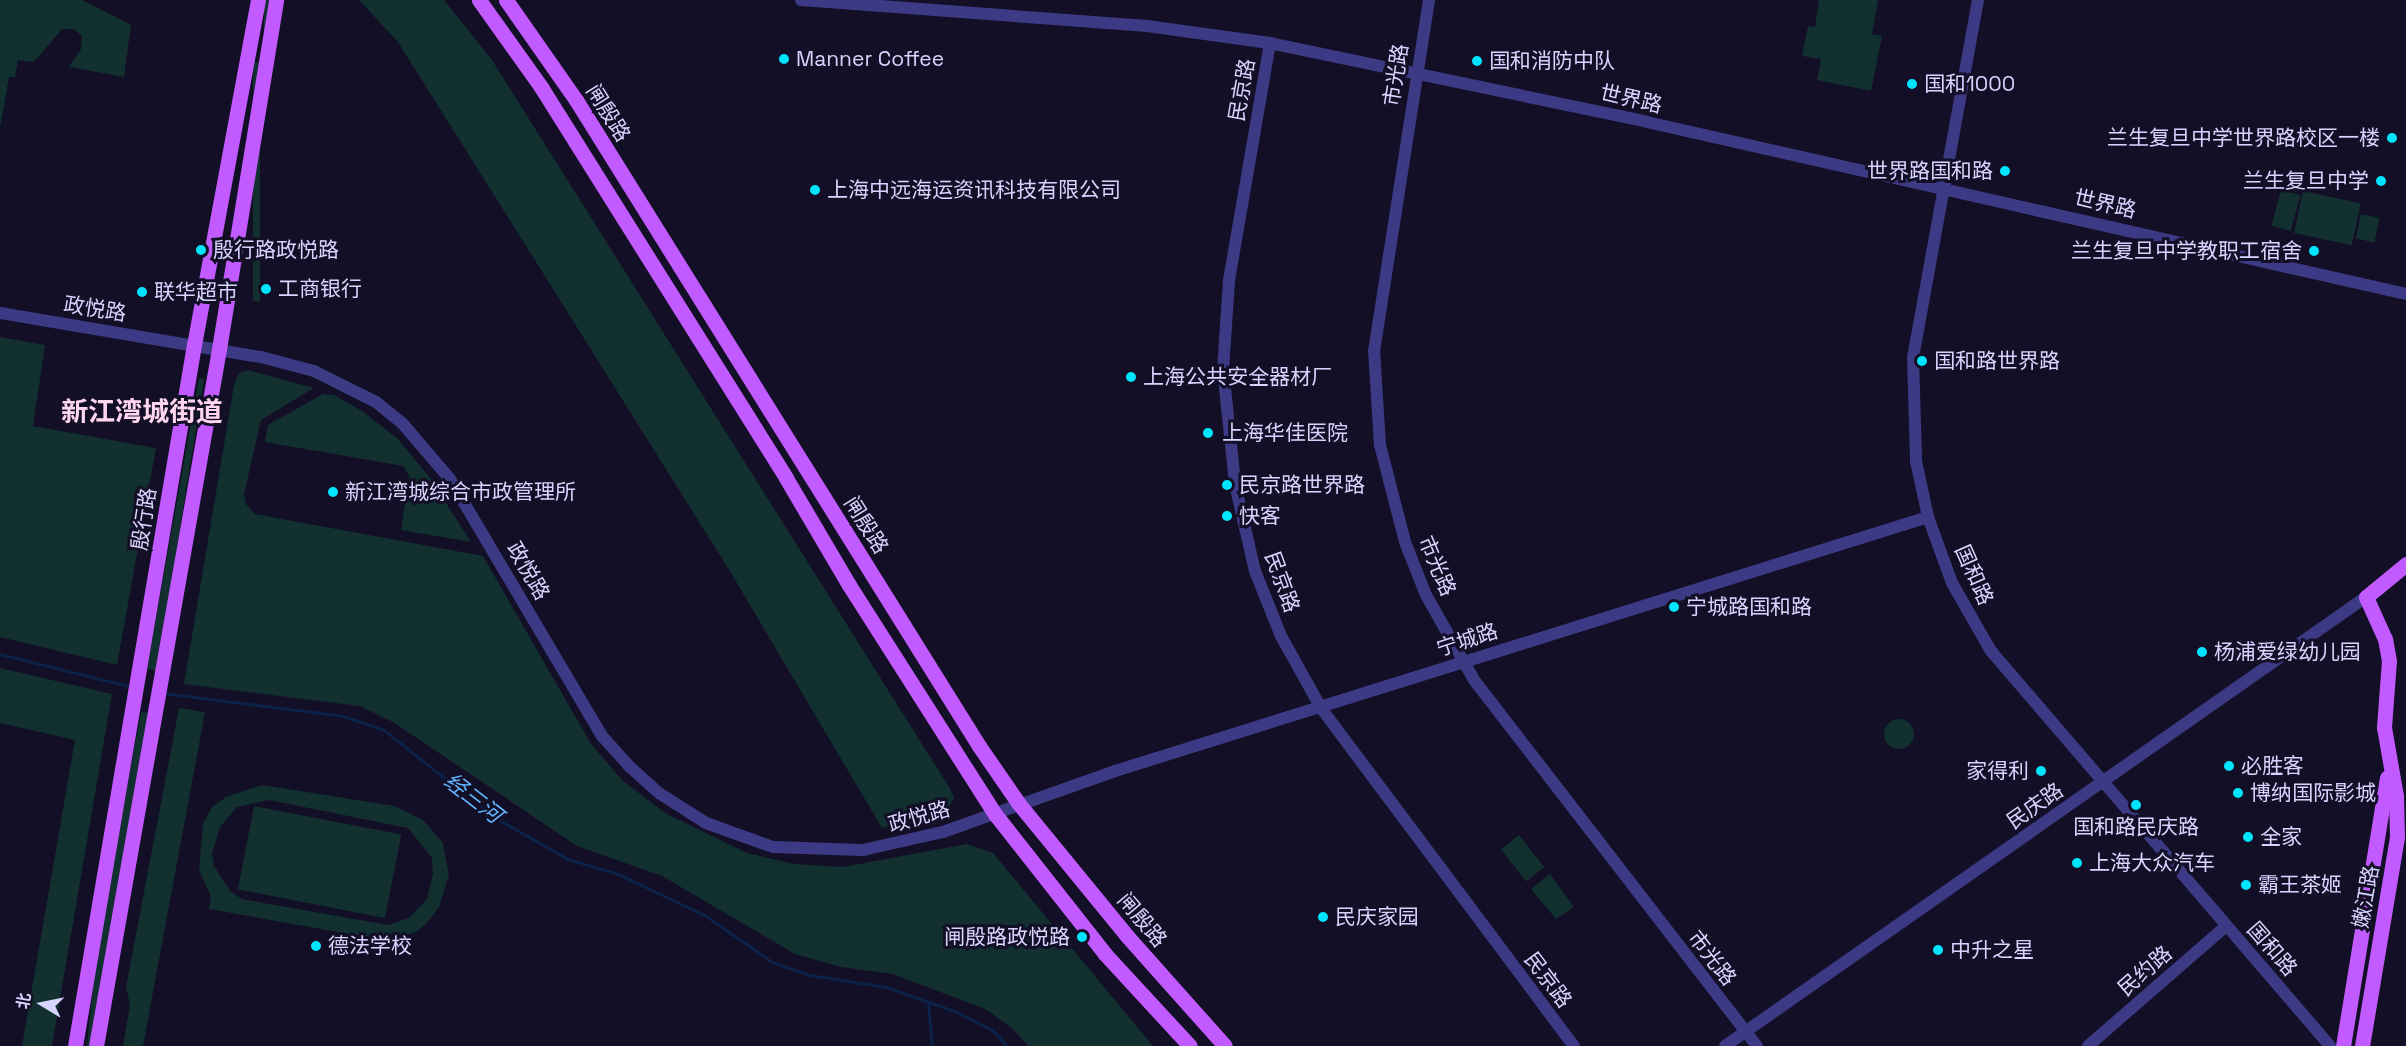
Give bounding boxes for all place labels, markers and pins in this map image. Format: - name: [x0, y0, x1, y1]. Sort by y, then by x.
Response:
- place label: Manner Coffee: [796, 46, 944, 72]
- place label: 国和消防中队: [1489, 48, 1615, 74]
- marker: Manner Coffee: [777, 52, 791, 66]
- marker: 国和消防中队: [1470, 54, 1484, 68]
- place label: 国和1000: [1924, 71, 2015, 97]
- marker: 国和1000: [1905, 77, 1919, 91]
- place label: 兰生复旦中学世界路校区一楼: [2107, 125, 2380, 151]
- marker: 兰生复旦中学世界路校区一楼: [2385, 131, 2399, 145]
- place label: 世界路国和路: [1867, 158, 1993, 184]
- marker: 世界路国和路: [1998, 164, 2012, 178]
- place label: 兰生复旦中学: [2243, 168, 2369, 194]
- marker: 兰生复旦中学: [2374, 174, 2388, 188]
- place label: 上海中远海运资讯科技有限公司: [827, 177, 1121, 203]
- marker: 上海中远海运资讯科技有限公司: [808, 183, 822, 197]
- place label: 殷行路政悦路: [213, 237, 339, 263]
- place label: 兰生复旦中学教职工宿舍: [2071, 238, 2302, 264]
- marker: 殷行路政悦路: [194, 243, 208, 257]
- marker: 兰生复旦中学教职工宿舍: [2307, 244, 2321, 258]
- place label: 工商银行: [278, 276, 362, 302]
- place label: 联华超市: [154, 279, 238, 305]
- marker: 工商银行: [259, 282, 273, 296]
- marker: 联华超市: [135, 285, 149, 299]
- place label: 国和路世界路: [1934, 348, 2060, 374]
- marker: 国和路世界路: [1915, 354, 1929, 368]
- place label: 上海公共安全器材厂: [1143, 364, 1332, 390]
- marker: 上海公共安全器材厂: [1124, 370, 1138, 384]
- place label: 上海华佳医院: [1222, 420, 1348, 446]
- marker: 上海华佳医院: [1199, 424, 1217, 442]
- place label: 民京路世界路: [1239, 472, 1365, 498]
- marker: 民京路世界路: [1220, 478, 1234, 492]
- place label: 新江湾城综合市政管理所: [345, 479, 576, 505]
- marker: 新江湾城综合市政管理所: [326, 485, 340, 499]
- place label: 快客: [1239, 503, 1281, 529]
- marker: 快客: [1220, 509, 1234, 523]
- place label: 宁城路国和路: [1686, 594, 1812, 620]
- marker: 宁城路国和路: [1667, 600, 1681, 614]
- place label: 杨浦爱绿幼儿园: [2214, 639, 2361, 665]
- marker: 杨浦爱绿幼儿园: [2195, 645, 2209, 659]
- place label: 必胜客: [2241, 753, 2304, 779]
- place label: 家得利: [1966, 758, 2029, 784]
- marker: 必胜客: [2222, 759, 2236, 773]
- marker: 家得利: [2034, 764, 2048, 778]
- place label: 博纳国际影城: [2250, 780, 2376, 806]
- marker: 博纳国际影城: [2231, 786, 2245, 800]
- marker: 国和路民庆路: [2129, 798, 2143, 812]
- place label: 国和路民庆路: [2073, 814, 2199, 840]
- place label: 全家: [2260, 824, 2302, 850]
- marker: 全家: [2241, 830, 2255, 844]
- place label: 上海大众汽车: [2089, 850, 2215, 876]
- marker: 上海大众汽车: [2070, 856, 2084, 870]
- place label: 霸王茶姬: [2258, 872, 2342, 898]
- marker: 霸王茶姬: [2239, 878, 2253, 892]
- place label: 民庆家园: [1335, 904, 1419, 930]
- marker: 民庆家园: [1316, 910, 1330, 924]
- place label: 闸殷路政悦路: [944, 924, 1070, 950]
- marker: 闸殷路政悦路: [1075, 930, 1089, 944]
- place label: 德法学校: [328, 933, 412, 959]
- place label: 中升之星: [1950, 937, 2034, 963]
- marker: 德法学校: [309, 939, 323, 953]
- marker: 中升之星: [1931, 943, 1945, 957]

